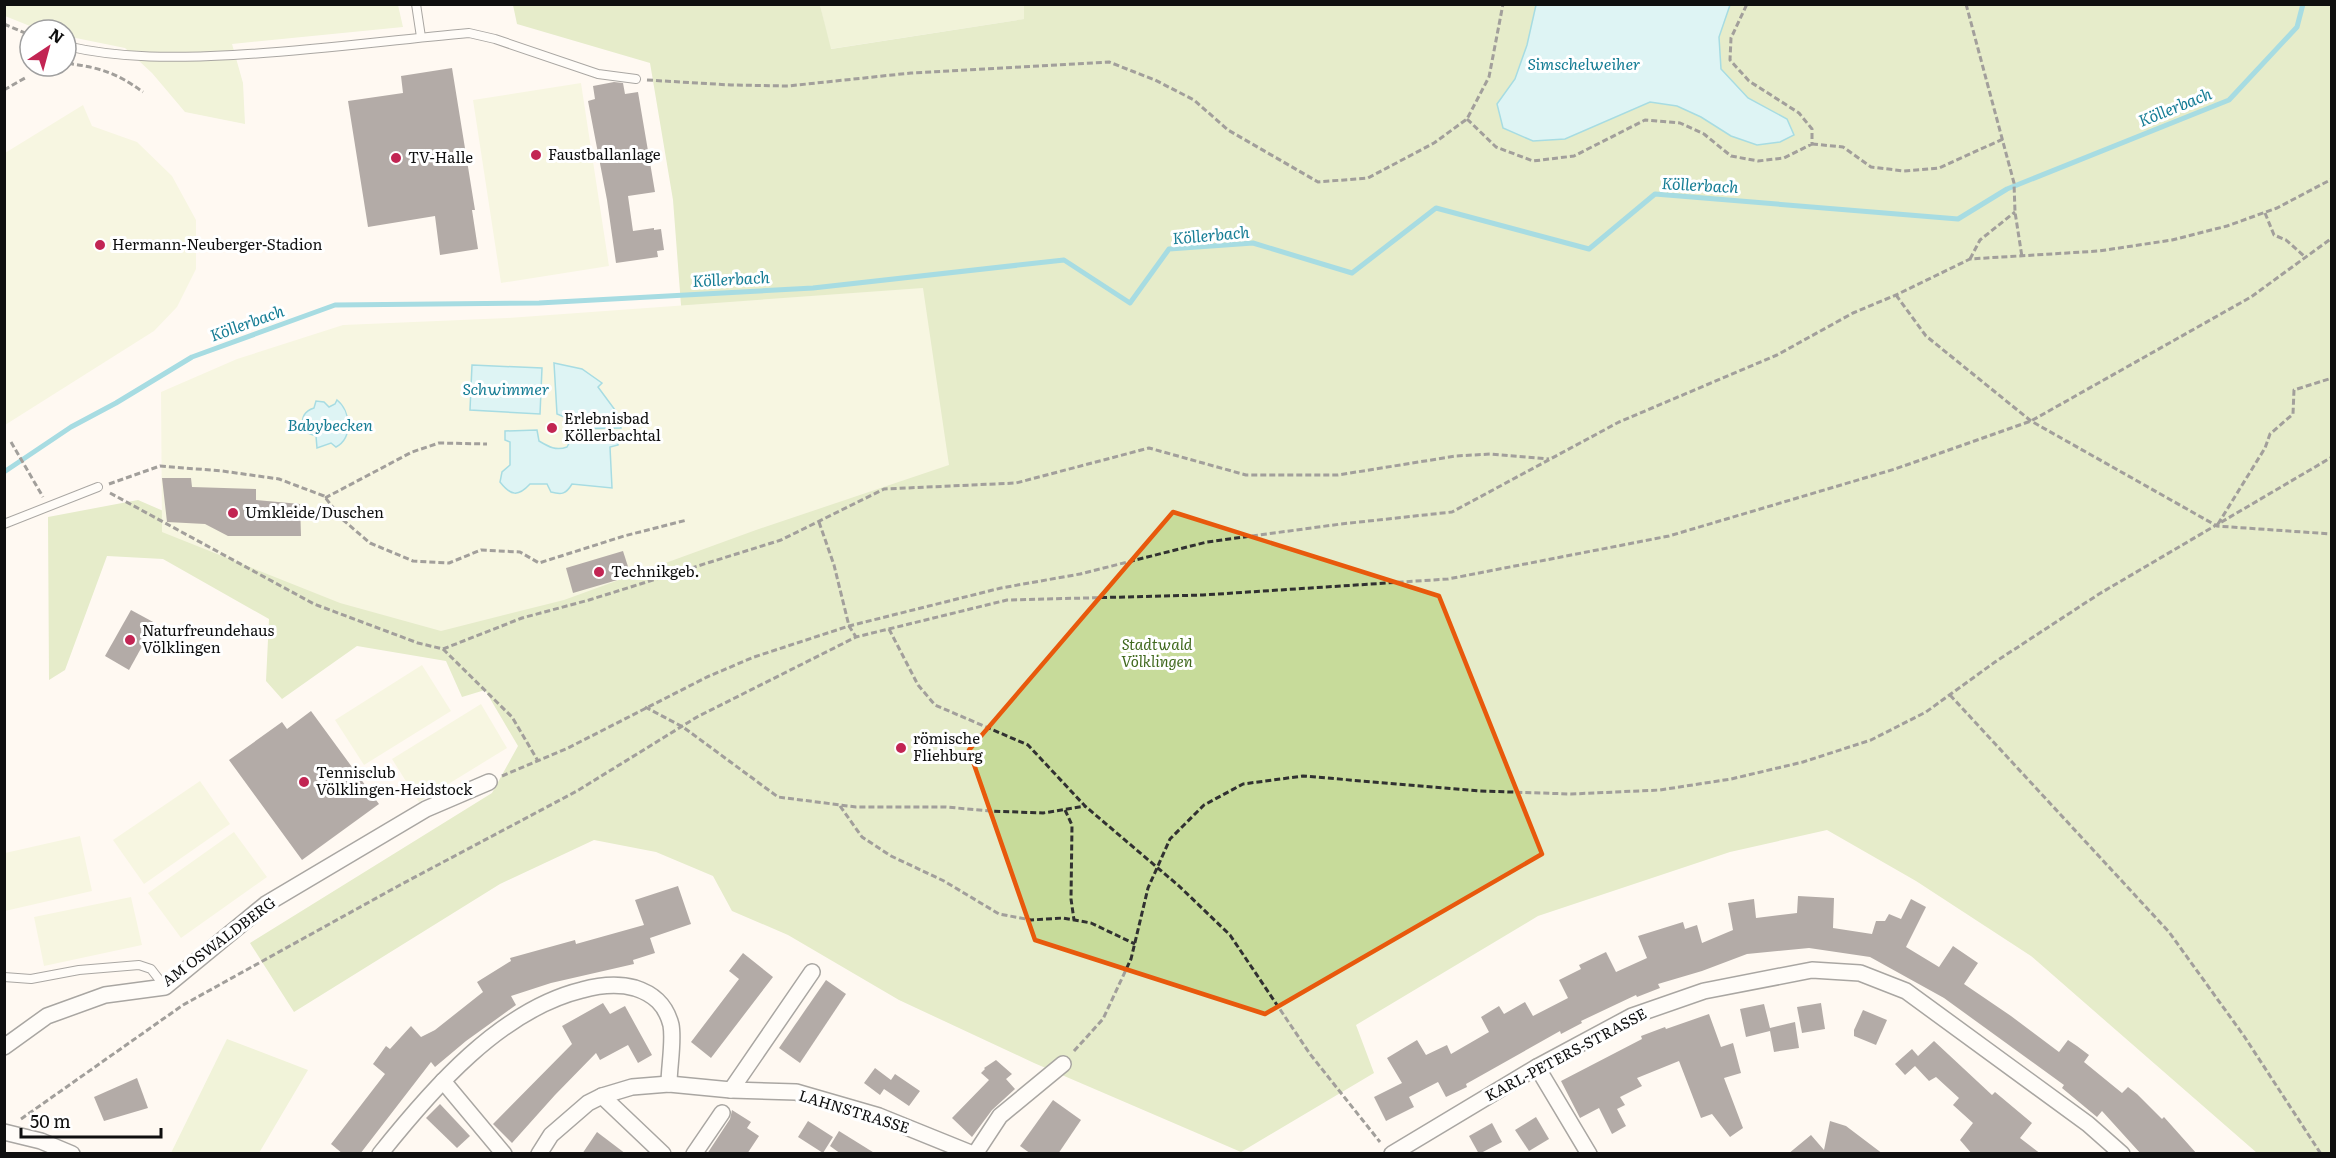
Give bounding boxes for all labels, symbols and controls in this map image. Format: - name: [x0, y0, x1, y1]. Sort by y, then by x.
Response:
- north arrow: [18, 18, 78, 78]
- text: N: [45, 21, 70, 49]
- water label: Simschelweiher: [1527, 51, 1641, 75]
- water label: Köllerbach: [2134, 80, 2215, 132]
- place label: Faustballanlage: [548, 142, 661, 165]
- place label: TV-Halle: [408, 145, 473, 168]
- marker: Faustballanlage: [529, 148, 543, 162]
- marker: TV-Halle: [389, 151, 403, 165]
- water label: Köllerbach: [1661, 170, 1740, 198]
- water label: Köllerbach: [1171, 219, 1251, 249]
- place label: Hermann-Neuberger-Stadion: [112, 232, 322, 255]
- marker: Hermann-Neuberger-Stadion: [93, 238, 107, 252]
- water label: Köllerbach: [692, 264, 771, 292]
- water label: Köllerbach: [206, 297, 288, 347]
- water label: Schwimmer: [463, 376, 549, 400]
- place label: Erlebnisbad Köllerbachtal: [564, 406, 661, 446]
- water label: Babybecken: [287, 412, 373, 436]
- marker: Erlebnisbad Köllerbachtal: [545, 421, 559, 435]
- place label: Umkleide/Duschen: [245, 500, 384, 523]
- marker: Umkleide/Duschen: [226, 506, 240, 520]
- place label: Technikgeb.: [611, 559, 699, 582]
- marker: Technikgeb.: [592, 565, 606, 579]
- place label: Naturfreundehaus Völklingen: [142, 618, 274, 658]
- park label: Stadtwald Völklingen: [1121, 632, 1193, 672]
- marker: Naturfreundehaus Völklingen: [123, 633, 137, 647]
- place label: römische Fliehburg: [913, 726, 984, 766]
- marker: römische Fliehburg: [894, 741, 908, 755]
- place label: Tennisclub Völklingen-Heidstock: [316, 760, 473, 800]
- marker: Tennisclub Völklingen-Heidstock: [297, 775, 311, 789]
- street label: AM OSWALDBERG: [156, 890, 280, 991]
- street label: KARL-PETERS-STRASSE: [1480, 1001, 1650, 1106]
- street label: LAHNSTRASSE: [796, 1083, 913, 1138]
- scale bar: [21, 1101, 160, 1139]
- text: 50 m: [30, 1107, 71, 1134]

